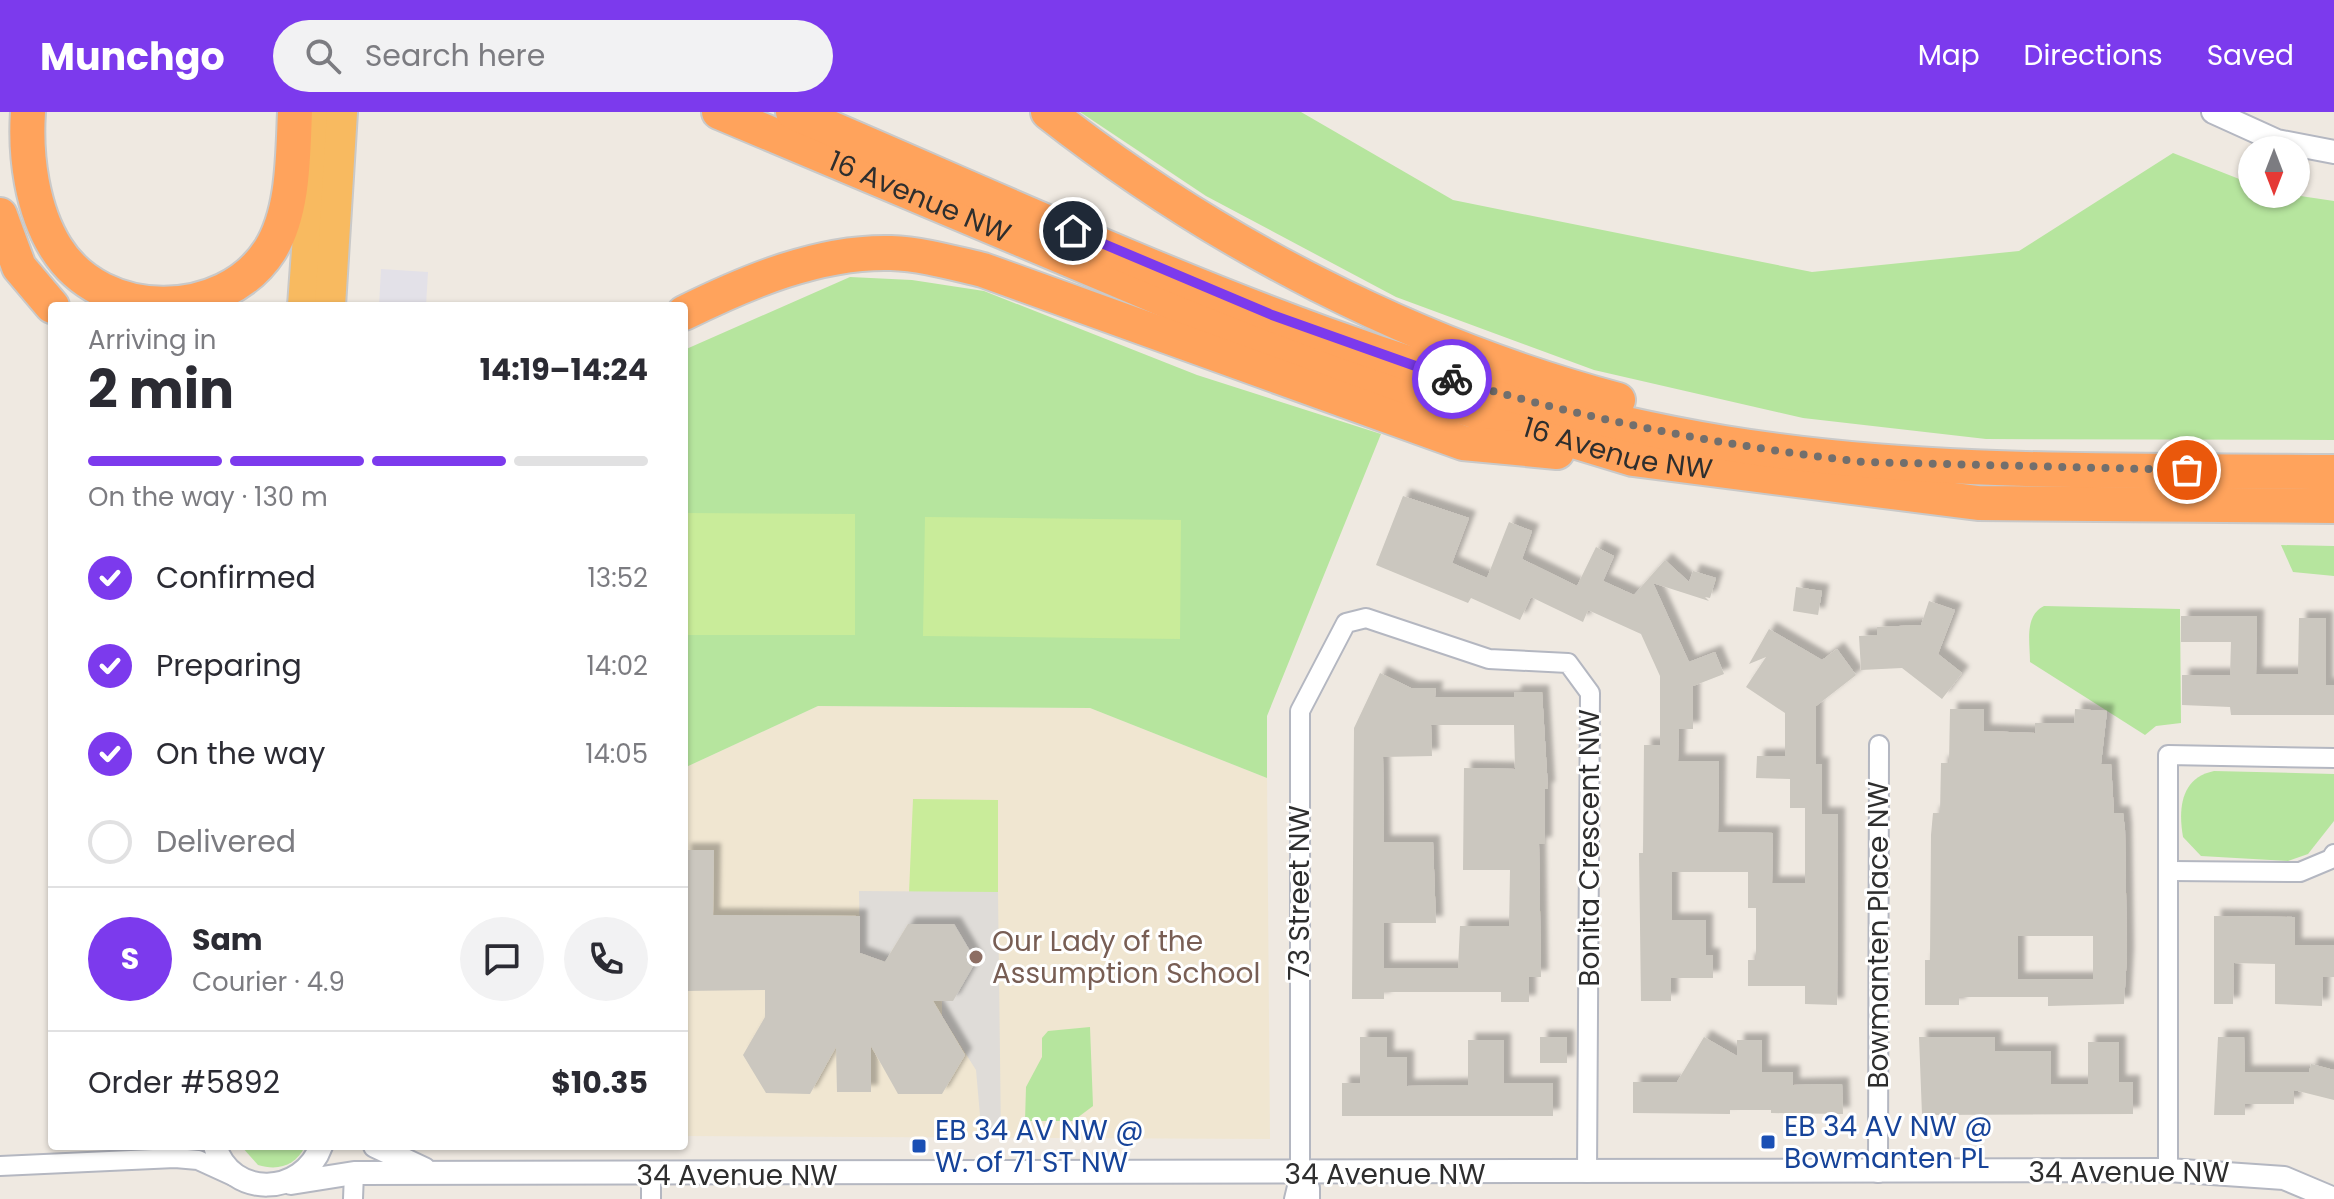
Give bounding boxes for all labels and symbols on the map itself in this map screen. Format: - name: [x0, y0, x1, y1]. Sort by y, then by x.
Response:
- north arrow: [2238, 136, 2310, 208]
- street label: 16 Avenue NW: [823, 141, 1017, 252]
- pin: [1039, 197, 1107, 265]
- courier: [1412, 339, 1492, 419]
- street label: 16 Avenue NW: [1518, 407, 1715, 488]
- pin: [2153, 436, 2221, 504]
- street label: Bonita Crescent NW: [1570, 709, 1609, 987]
- street label: Bowmanten Place NW: [1859, 781, 1898, 1089]
- street label: 73 Street NW: [1280, 805, 1319, 981]
- place label: Our Lady of the Assumption School: [992, 922, 1260, 993]
- marker: Our Lady of the Assumption School: [967, 948, 985, 966]
- place label: EB 34 AV NW @ Bowmanten PL: [1784, 1107, 1993, 1178]
- place label: EB 34 AV NW @ W. of 71 ST NW: [935, 1111, 1144, 1182]
- marker: EB 34 AV NW @ Bowmanten PL: [1759, 1133, 1777, 1151]
- marker: EB 34 AV NW @ W. of 71 ST NW: [910, 1137, 928, 1155]
- street label: 34 Avenue NW: [2028, 1153, 2230, 1192]
- street label: 34 Avenue NW: [1284, 1155, 1486, 1194]
- street label: 34 Avenue NW: [636, 1156, 838, 1195]

